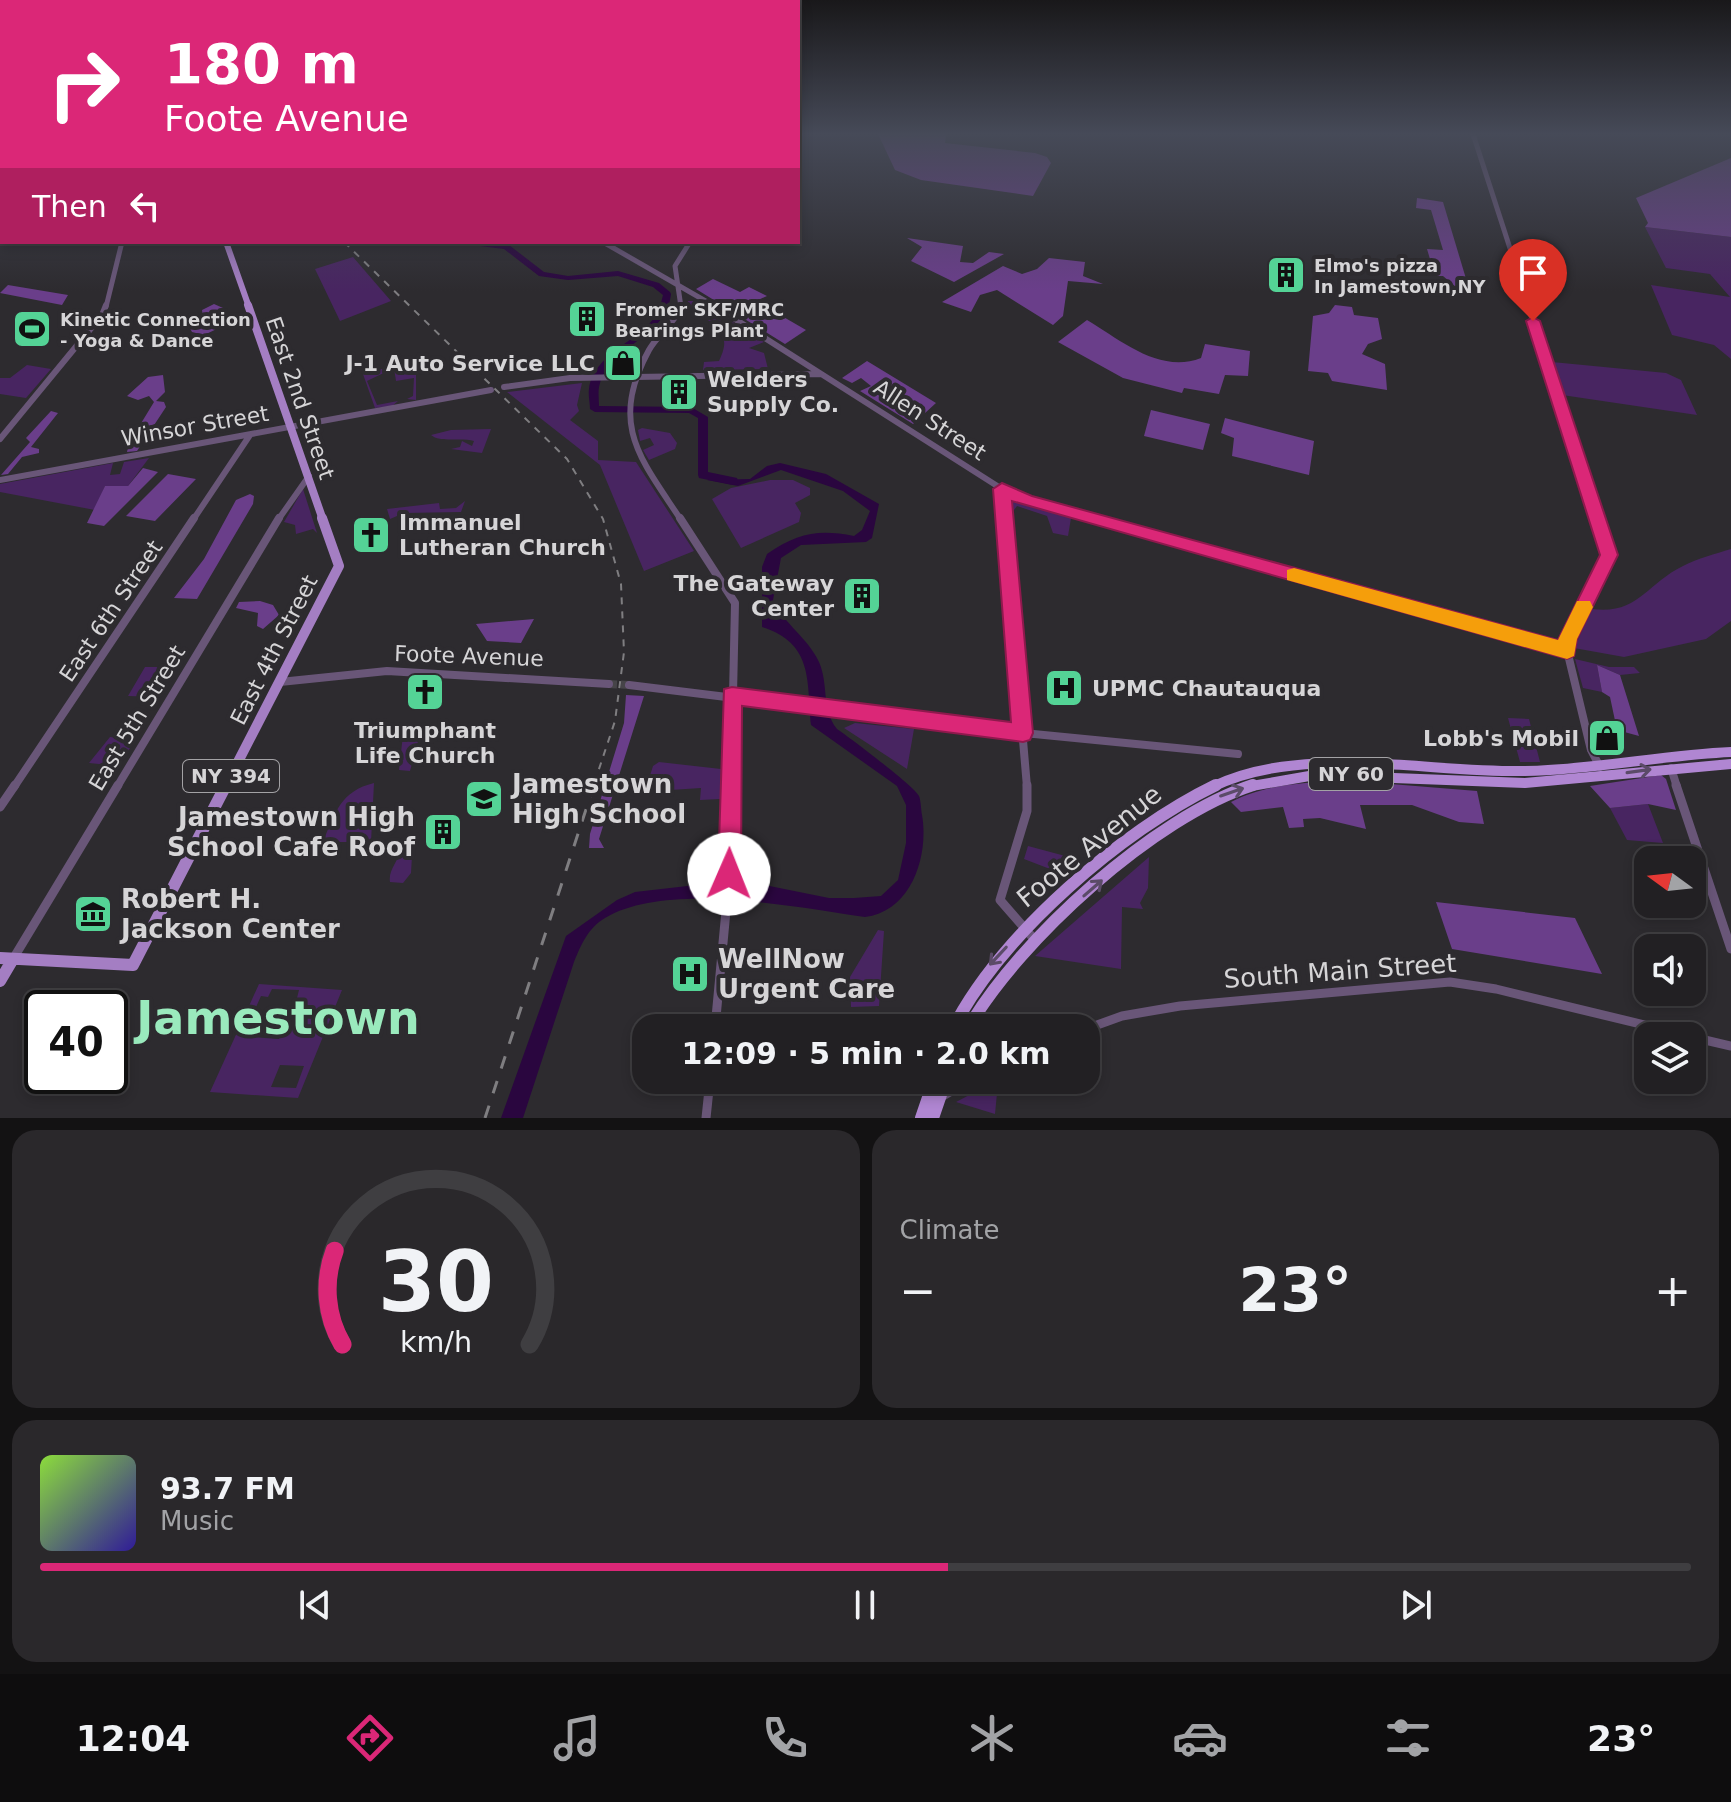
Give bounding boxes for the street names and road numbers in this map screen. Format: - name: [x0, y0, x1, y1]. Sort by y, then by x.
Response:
- street label: East 2nd Street: [260, 313, 340, 483]
- street label: Allen Street: [869, 374, 991, 466]
- street label: Winsor Street: [119, 401, 271, 451]
- street label: East 6th Street: [55, 535, 168, 686]
- street label: East 4th Street: [225, 571, 323, 729]
- street label: East 5th Street: [84, 641, 190, 795]
- street label: Foote Avenue: [394, 641, 544, 671]
- road number: NY 60: [1309, 758, 1393, 790]
- road number: NY 394: [183, 760, 279, 792]
- street label: Foote Avenue: [1011, 779, 1167, 913]
- street label: South Main Street: [1223, 948, 1457, 994]

